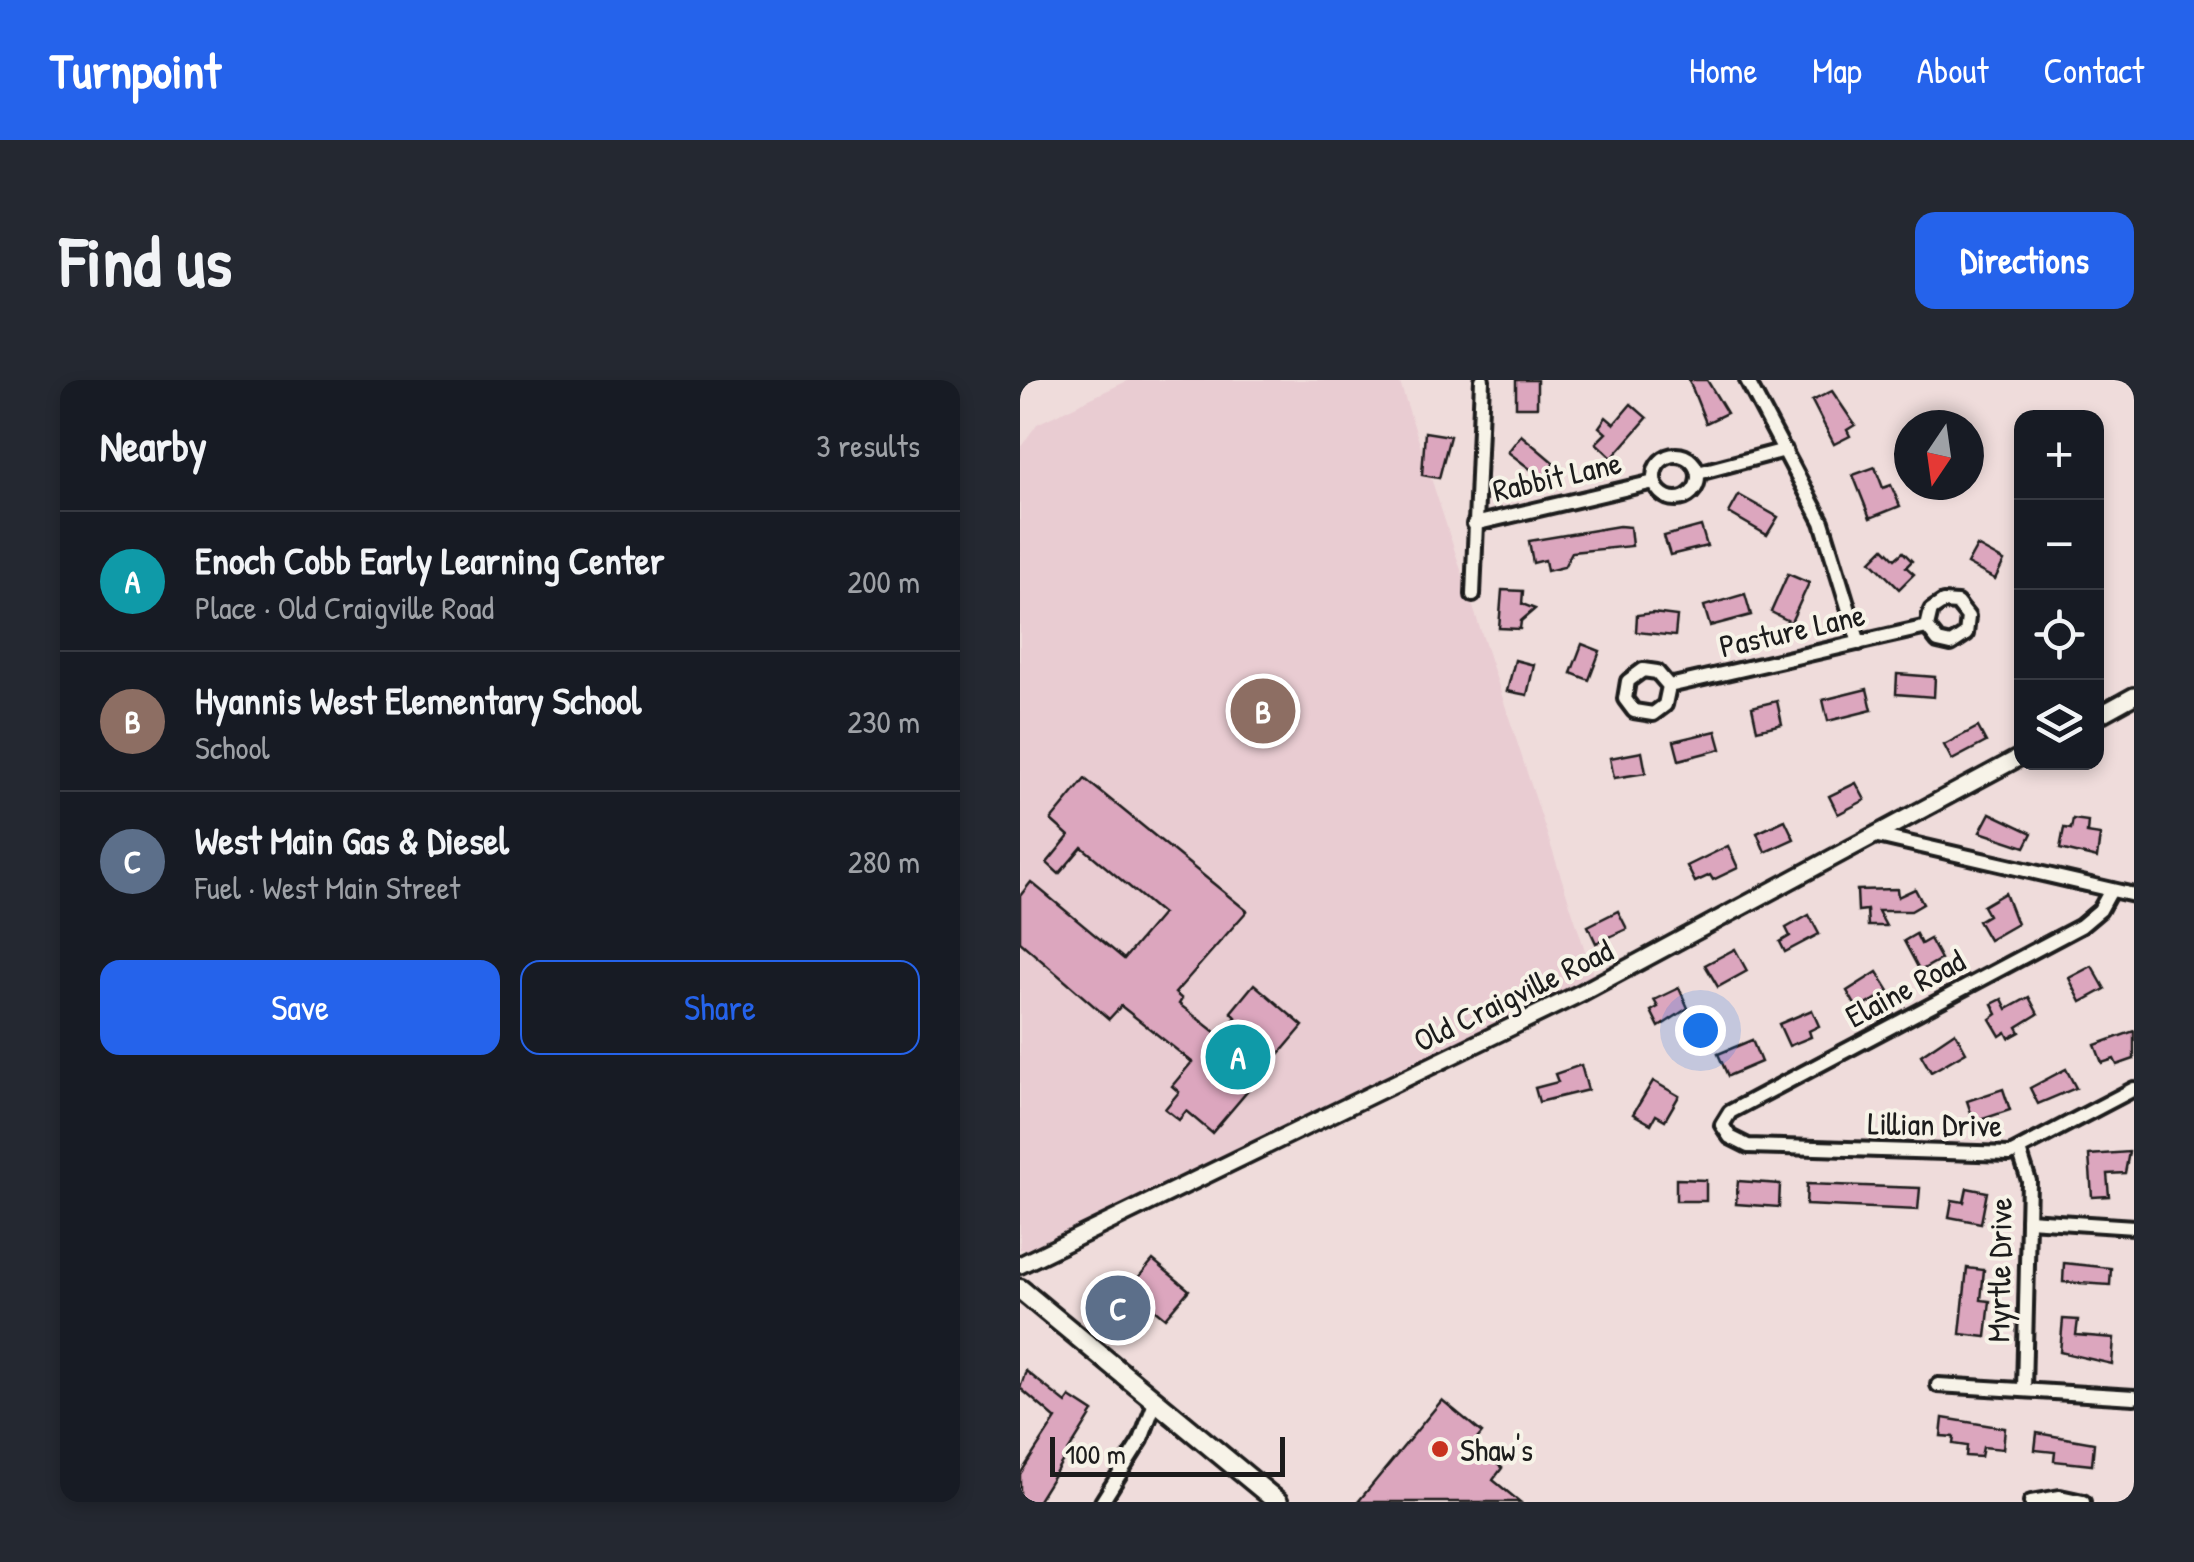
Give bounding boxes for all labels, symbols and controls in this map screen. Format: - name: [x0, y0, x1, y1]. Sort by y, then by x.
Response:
- text: Turnpoint: [50, 38, 221, 103]
- text: Home: [1689, 47, 1757, 94]
- text: Map: [1812, 47, 1862, 94]
- text: About: [1917, 47, 1989, 94]
- text: Contact: [2044, 47, 2144, 94]
- button: Directions: [1915, 212, 2134, 309]
- text: Find us: [60, 213, 232, 308]
- north arrow: [1894, 410, 1984, 500]
- map controls: [2014, 410, 2104, 770]
- button: +: [2014, 410, 2104, 500]
- text: Nearby: [100, 417, 207, 474]
- text: 3 results: [816, 424, 920, 467]
- street label: Rabbit Lane: [1489, 440, 1626, 512]
- button: −: [2014, 500, 2104, 590]
- text: Enoch Cobb Early Learning Center: [195, 534, 664, 586]
- text: A: [125, 560, 140, 603]
- text: 200 m: [847, 560, 920, 603]
- text: Place · Old Craigville Road: [195, 586, 494, 629]
- button: locate: [2014, 590, 2104, 680]
- street label: Pasture Lane: [1715, 592, 1869, 668]
- text: Hyannis West Elementary School: [195, 674, 641, 726]
- pin: B: [1230, 674, 1296, 748]
- button: layers: [2014, 680, 2104, 770]
- text: B: [124, 700, 141, 743]
- text: 230 m: [847, 700, 920, 743]
- text: School: [195, 726, 270, 769]
- text: West Main Gas & Diesel: [195, 814, 509, 866]
- text: C: [124, 840, 141, 883]
- text: 280 m: [848, 840, 920, 883]
- text: Fuel · West Main Street: [195, 866, 460, 909]
- street label: Old Craigville Road: [1406, 928, 1620, 1062]
- street label: Elaine Road: [1838, 939, 1972, 1037]
- button: Save: [100, 960, 500, 1055]
- button: Share: [520, 960, 920, 1055]
- your location: [1675, 1005, 1726, 1056]
- pin: A: [1206, 1020, 1270, 1094]
- street label: Lillian Drive: [1867, 1101, 2003, 1147]
- street label: Myrtle Drive: [1976, 1197, 2022, 1343]
- pin: C: [1086, 1270, 1150, 1346]
- place label: Shaw's: [1460, 1428, 1533, 1471]
- scale bar: [1050, 1432, 1285, 1476]
- text: 100 m: [1065, 1435, 1126, 1473]
- marker: Shaw's: [1429, 1438, 1451, 1460]

